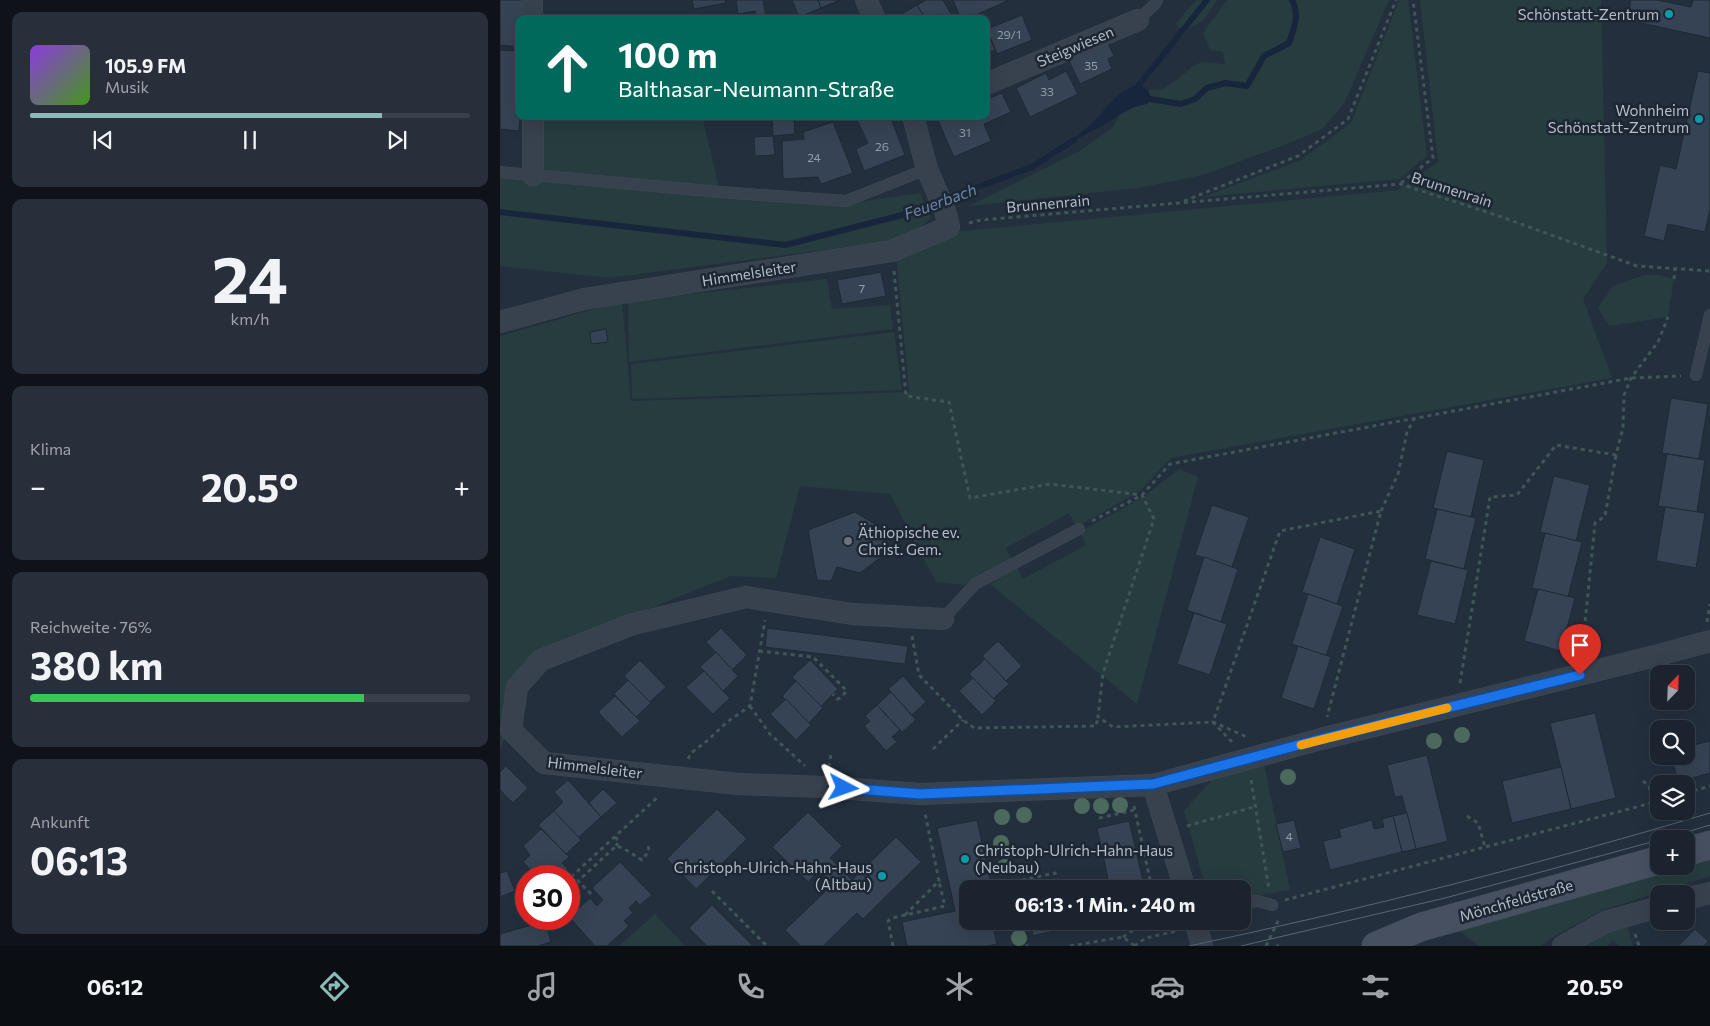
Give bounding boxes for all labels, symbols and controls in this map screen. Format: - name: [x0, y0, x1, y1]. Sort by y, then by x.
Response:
- place label: Schönstatt-Zentrum: [1518, 5, 1659, 23]
- marker: Schönstatt-Zentrum: [1663, 8, 1675, 20]
- street label: Steigwiesen: [1034, 22, 1116, 70]
- house number: 29/1: [997, 27, 1021, 41]
- text: 100 m: [618, 32, 718, 75]
- icon: ahead: [535, 35, 600, 100]
- text: 105.9 FM: [105, 54, 186, 77]
- house number: 35: [1084, 58, 1098, 72]
- text: Balthasar-Neumann-Straße: [618, 75, 894, 102]
- text: Musik: [105, 77, 149, 96]
- house number: 33: [1040, 84, 1054, 98]
- place label: Wohnheim Schönstatt-Zentrum: [1548, 101, 1689, 136]
- marker: Wohnheim Schönstatt-Zentrum: [1693, 113, 1705, 125]
- house number: 31: [959, 125, 971, 139]
- icon: previous: [89, 126, 117, 154]
- icon: pause: [236, 126, 264, 154]
- icon: next: [383, 126, 411, 154]
- house number: 26: [875, 139, 889, 153]
- house number: 24: [807, 150, 821, 164]
- street label: Brunnenrain: [1409, 167, 1495, 211]
- water label: Feuerbach: [901, 179, 979, 223]
- street label: Brunnenrain: [1005, 190, 1091, 216]
- text: 24: [212, 237, 288, 316]
- street label: Himmelsleiter: [701, 257, 797, 289]
- house number: 7: [859, 281, 865, 295]
- text: km/h: [231, 309, 269, 328]
- text: Klima: [30, 439, 71, 458]
- text: 20.5°: [201, 463, 298, 510]
- text: −: [30, 469, 46, 503]
- text: +: [454, 469, 470, 503]
- place label: Äthiopische ev. Christ. Gem.: [858, 523, 960, 558]
- marker: Äthiopische ev. Christ. Gem.: [842, 535, 854, 547]
- text: Reichweite · 76%: [30, 617, 152, 636]
- pin: [1559, 624, 1601, 675]
- icon: arrive: [1566, 631, 1594, 659]
- text: 380 km: [30, 641, 163, 688]
- north arrow: [1650, 665, 1695, 710]
- map controls: [1650, 665, 1695, 930]
- button: search: [1650, 720, 1695, 765]
- street label: Himmelsleiter: [547, 752, 643, 782]
- position arrow: [817, 761, 869, 813]
- button: layers: [1650, 775, 1695, 820]
- text: Ankunft: [30, 812, 90, 831]
- house number: 4: [1285, 829, 1293, 843]
- button: +: [1650, 830, 1695, 875]
- text: 06:13: [30, 836, 128, 883]
- place label: Christoph-Ulrich-Hahn-Haus (Neubau): [975, 841, 1173, 876]
- marker: Christoph-Ulrich-Hahn-Haus (Neubau): [959, 853, 971, 865]
- place label: Christoph-Ulrich-Hahn-Haus (Altbau): [674, 858, 872, 893]
- speed limit sign: 30: [515, 865, 580, 930]
- marker: Christoph-Ulrich-Hahn-Haus (Altbau): [876, 870, 888, 882]
- street label: Mönchfeldstraße: [1457, 875, 1575, 925]
- button: −: [1650, 885, 1695, 930]
- text: 06:13 · 1 Min. · 240 m: [1015, 893, 1195, 916]
- icon: directions: [317, 969, 352, 1004]
- icon: music: [525, 969, 560, 1004]
- icon: phone: [733, 969, 768, 1004]
- icon: climate: [942, 969, 977, 1004]
- icon: car: [1150, 969, 1185, 1004]
- icon: filters: [1358, 969, 1393, 1004]
- text: 06:12: [87, 973, 143, 1000]
- text: 20.5°: [1567, 973, 1623, 1000]

